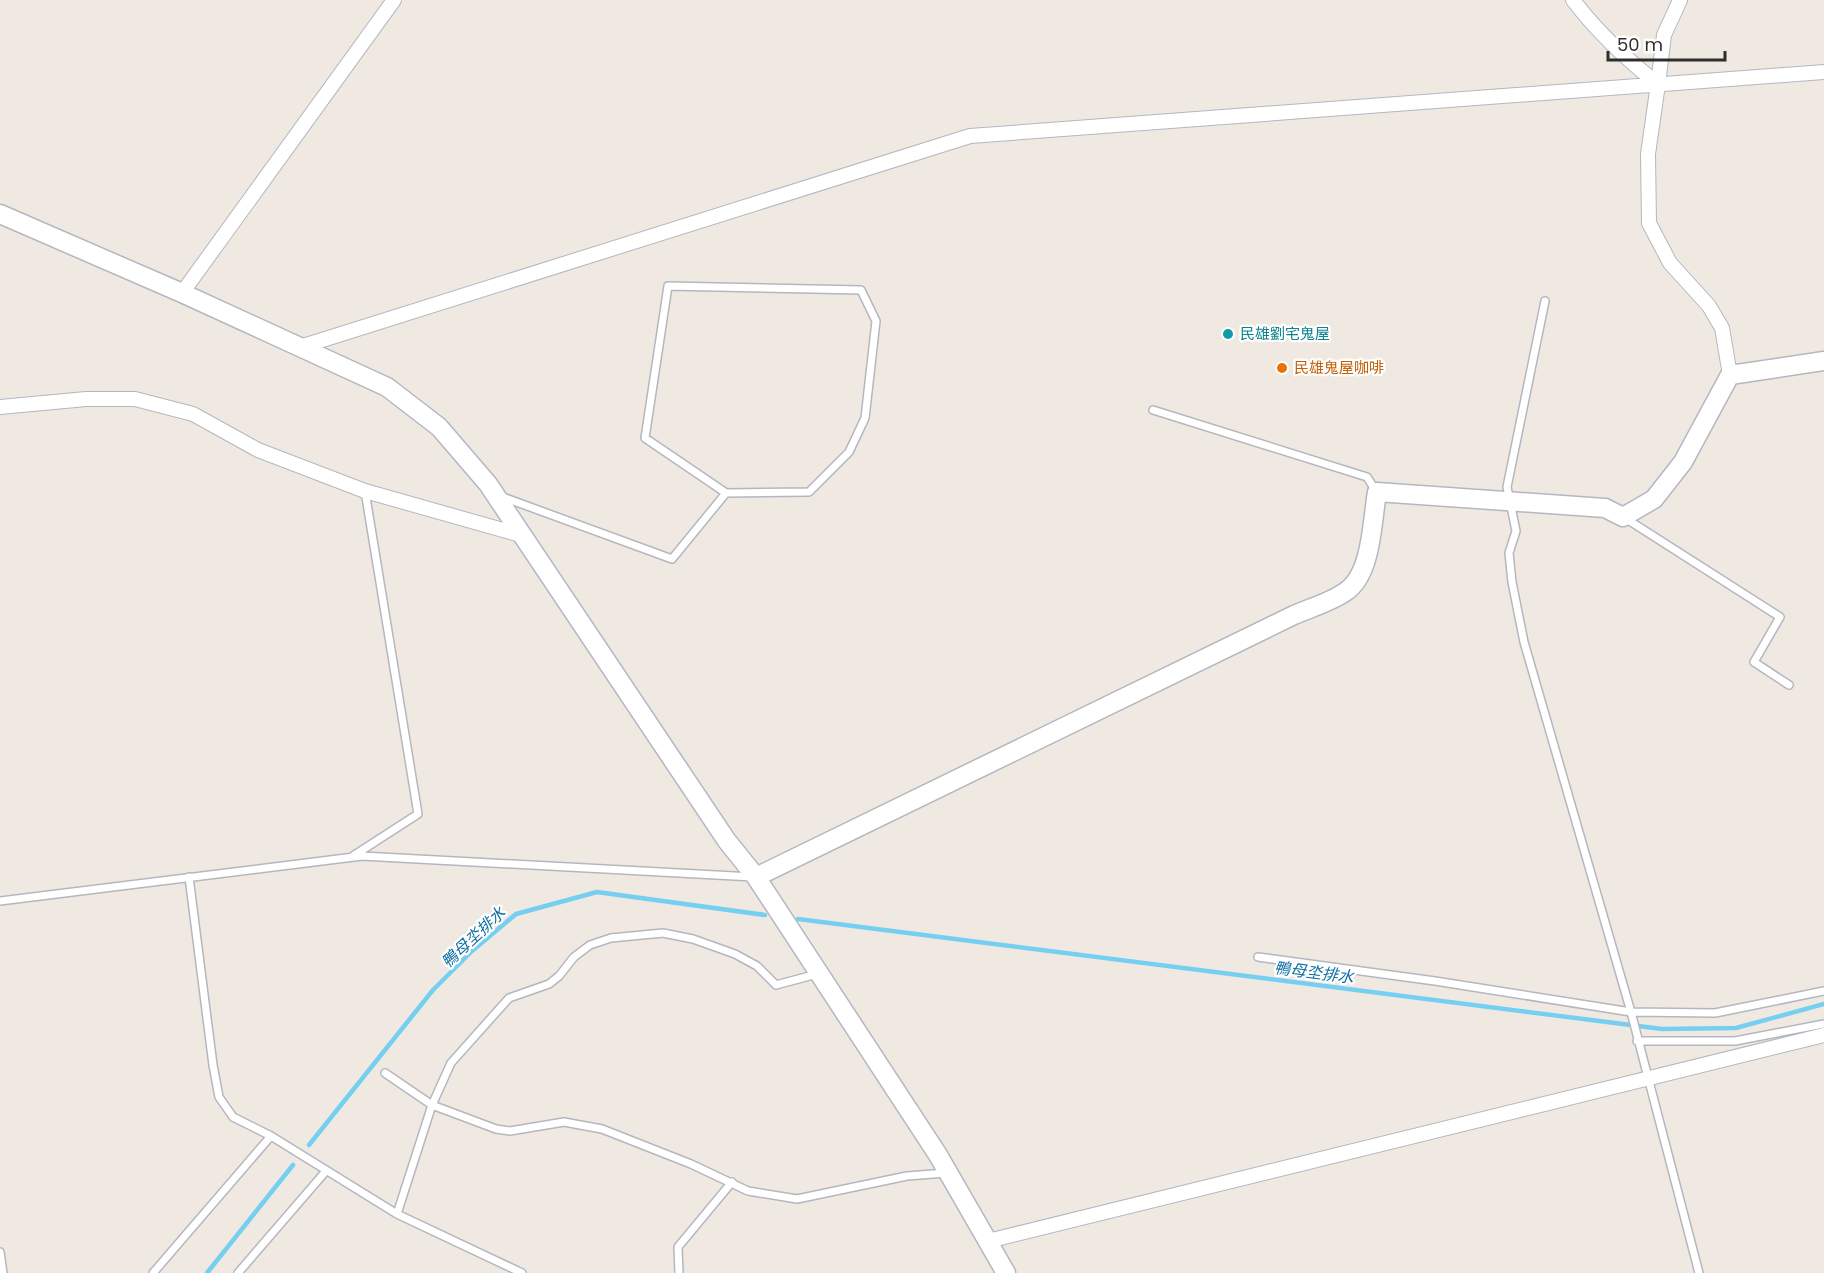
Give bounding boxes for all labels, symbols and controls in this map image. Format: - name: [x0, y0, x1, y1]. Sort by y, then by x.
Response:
- scale bar: [1608, 24, 1725, 62]
- text: 50 m: [1617, 32, 1663, 57]
- place label: 民雄劉宅鬼屋: [1240, 323, 1330, 344]
- marker: 民雄劉宅鬼屋: [1221, 327, 1235, 341]
- place label: 民雄鬼屋咖啡: [1294, 357, 1384, 378]
- marker: 民雄鬼屋咖啡: [1275, 361, 1289, 375]
- water label: 鴨母坔排水: [436, 901, 511, 973]
- water label: 鴨母坔排水: [1273, 956, 1356, 989]

